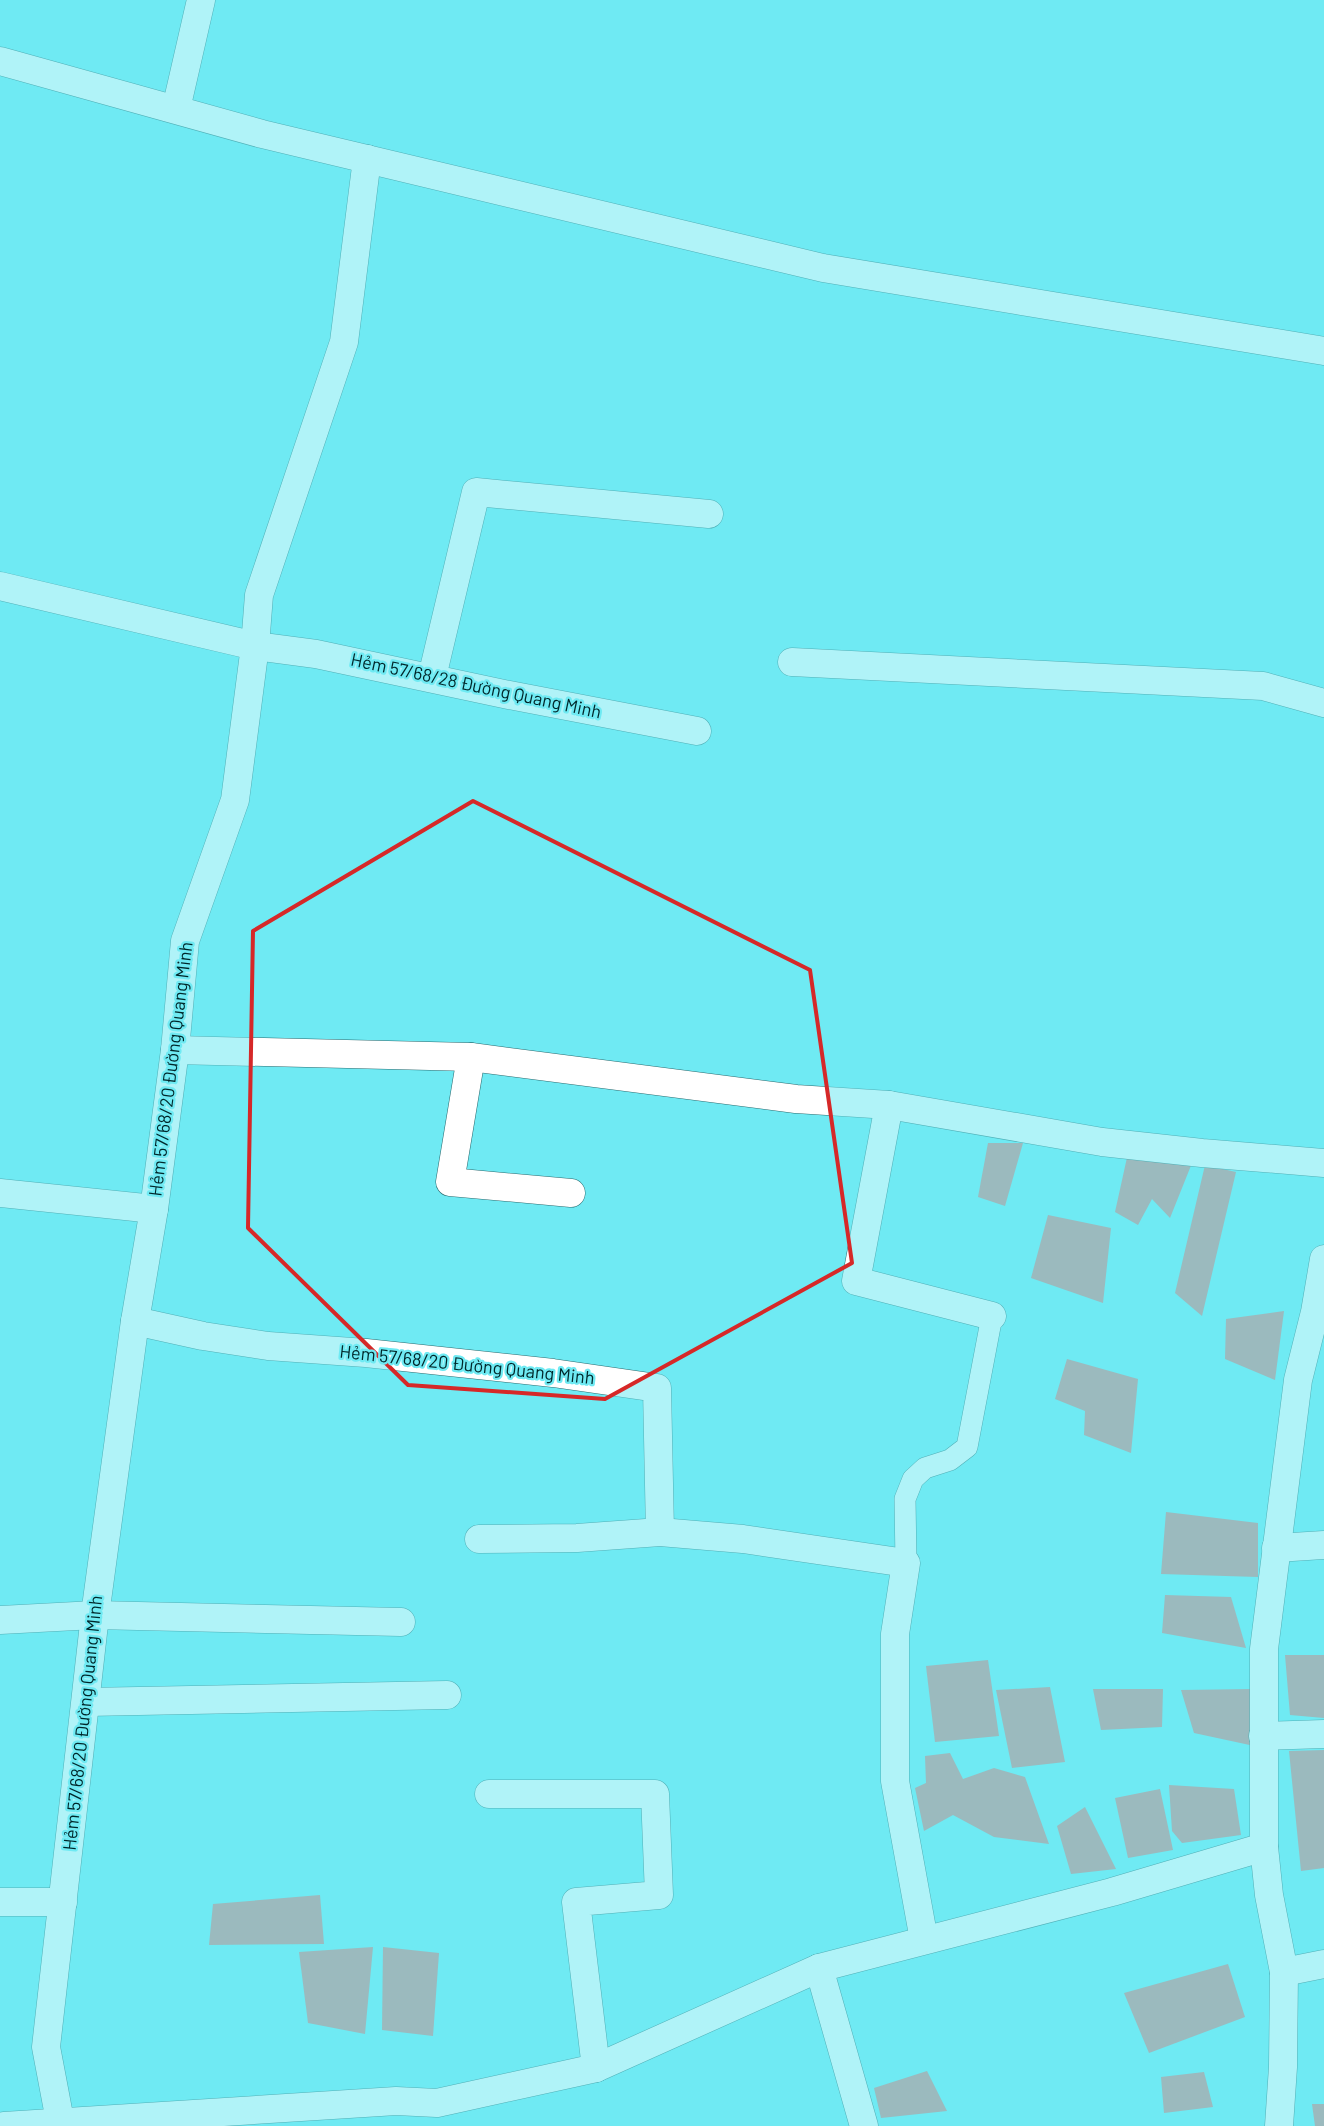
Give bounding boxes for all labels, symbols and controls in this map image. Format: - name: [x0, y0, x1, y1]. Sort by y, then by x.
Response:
- street label: Hẻm 57/68/28 Đường Quang Minh: [349, 648, 603, 722]
- street label: Hẻm 57/68/20 Đường Quang Minh: [143, 940, 197, 1197]
- street label: Hẻm 57/68/20 Đường Quang Minh: [338, 1340, 596, 1388]
- street label: Hẻm 57/68/20 Đường Quang Minh: [58, 1594, 106, 1852]

